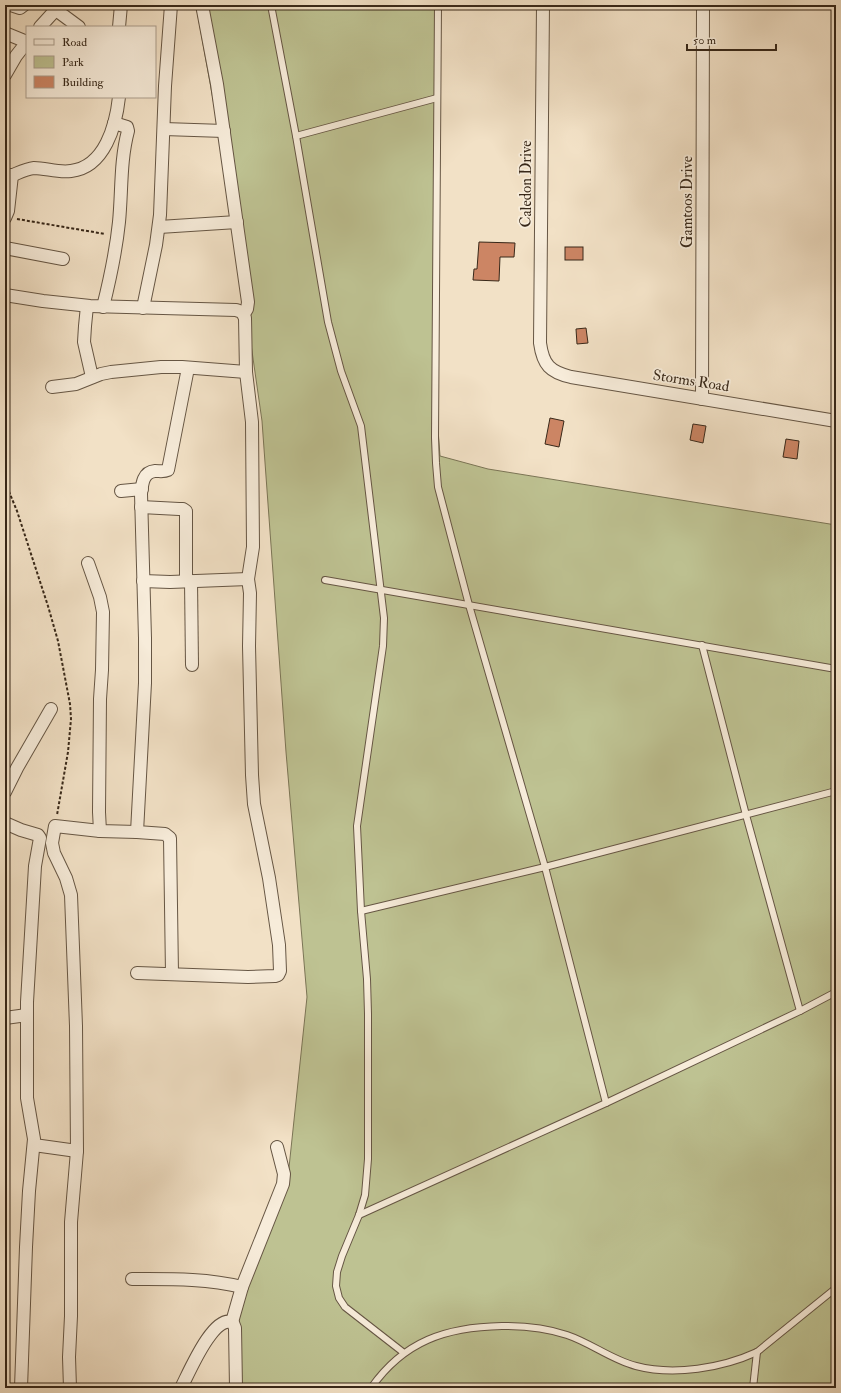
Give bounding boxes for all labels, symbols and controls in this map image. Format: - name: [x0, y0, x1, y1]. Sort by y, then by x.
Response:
- legend: [26, 26, 156, 98]
- scale bar: [687, 26, 776, 52]
- text: 50 m: [693, 33, 717, 48]
- text: Road: [62, 35, 87, 50]
- text: Park: [62, 55, 84, 70]
- text: Building: [62, 75, 105, 90]
- street label: Caledon Drive: [517, 141, 536, 227]
- street label: Gamtoos Drive: [678, 156, 697, 248]
- street label: Storms Road: [651, 366, 731, 397]

